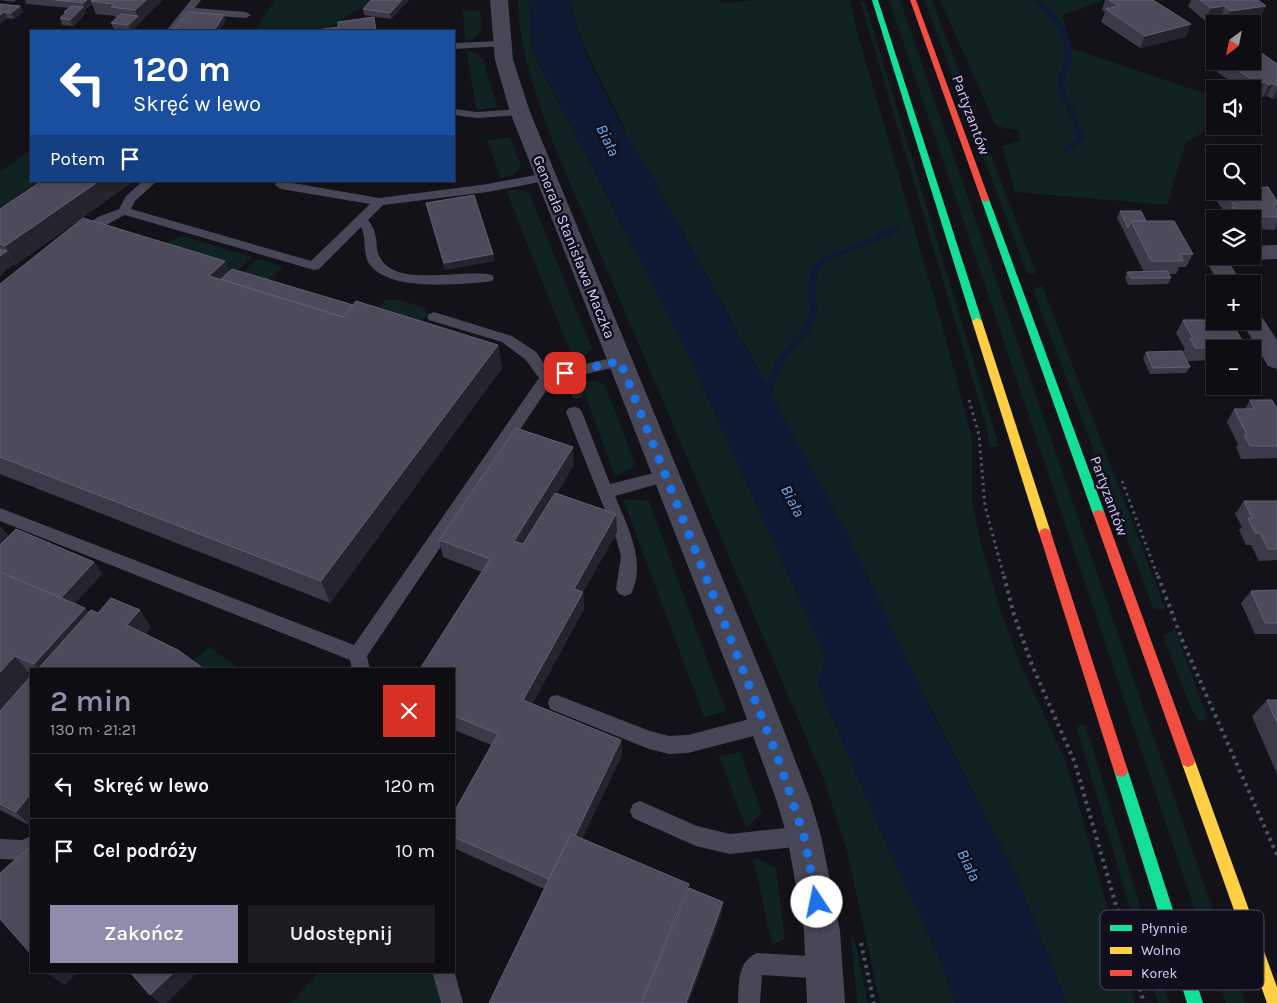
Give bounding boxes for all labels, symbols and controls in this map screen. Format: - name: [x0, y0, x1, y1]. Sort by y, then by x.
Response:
- north arrow: [1206, 15, 1261, 70]
- map controls: [1206, 15, 1261, 395]
- text: 120 m: [133, 49, 231, 90]
- icon: left: [50, 50, 115, 115]
- street label: Partyzantów: [948, 73, 994, 158]
- button: sound: [1206, 80, 1261, 135]
- text: Skręć w lewo: [133, 91, 261, 117]
- water label: Biała: [592, 121, 624, 159]
- icon: arrive: [116, 145, 144, 173]
- button: search: [1206, 145, 1261, 200]
- text: Potem: [50, 148, 106, 170]
- street label: Generała Stanisława Maczka: [529, 153, 619, 341]
- button: layers: [1206, 210, 1261, 265]
- button: +: [1206, 275, 1261, 330]
- button: −: [1206, 340, 1261, 395]
- pin: [544, 352, 586, 394]
- icon: arrive: [551, 359, 579, 387]
- street label: Partyzantów: [1086, 454, 1132, 539]
- water label: Biała: [777, 482, 809, 520]
- text: 2 min: [50, 683, 132, 719]
- button: close: [383, 685, 435, 737]
- text: 130 m · 21:21: [50, 720, 136, 739]
- icon: left: [50, 772, 78, 800]
- text: Skręć w lewo: [93, 775, 209, 797]
- text: 120 m: [384, 775, 435, 797]
- icon: arrive: [50, 837, 78, 865]
- text: Cel podróży: [93, 840, 197, 862]
- text: 10 m: [395, 840, 435, 862]
- water label: Biała: [953, 846, 985, 884]
- position arrow: [790, 875, 842, 927]
- button: Zakończ: [50, 905, 238, 963]
- button: Udostępnij: [248, 905, 435, 963]
- legend: [1100, 910, 1264, 990]
- text: Płynnie: [1141, 920, 1187, 937]
- text: Wolno: [1141, 942, 1181, 959]
- text: Korek: [1141, 965, 1177, 982]

